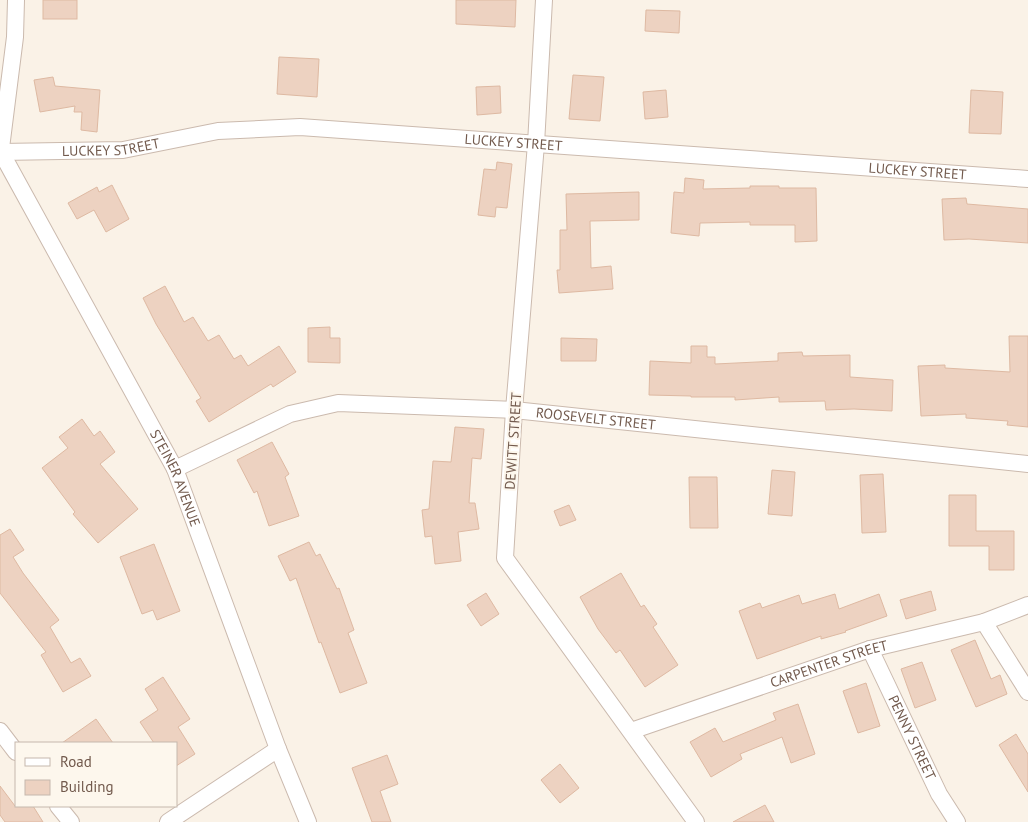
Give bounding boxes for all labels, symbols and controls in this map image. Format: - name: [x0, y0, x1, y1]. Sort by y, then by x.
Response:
- street label: LUCKEY STREET: [464, 130, 563, 155]
- street label: LUCKEY STREET: [62, 134, 161, 160]
- street label: LUCKEY STREET: [868, 159, 967, 184]
- street label: DEWITT STREET: [501, 391, 525, 490]
- street label: ROOSEVELT STREET: [535, 403, 657, 434]
- street label: STEINER AVENUE: [146, 426, 204, 529]
- street label: CARPENTER STREET: [768, 636, 889, 692]
- street label: PENNY STREET: [884, 692, 940, 783]
- legend: [15, 742, 178, 807]
- text: Road: [60, 752, 92, 771]
- text: Building: [60, 777, 114, 796]

